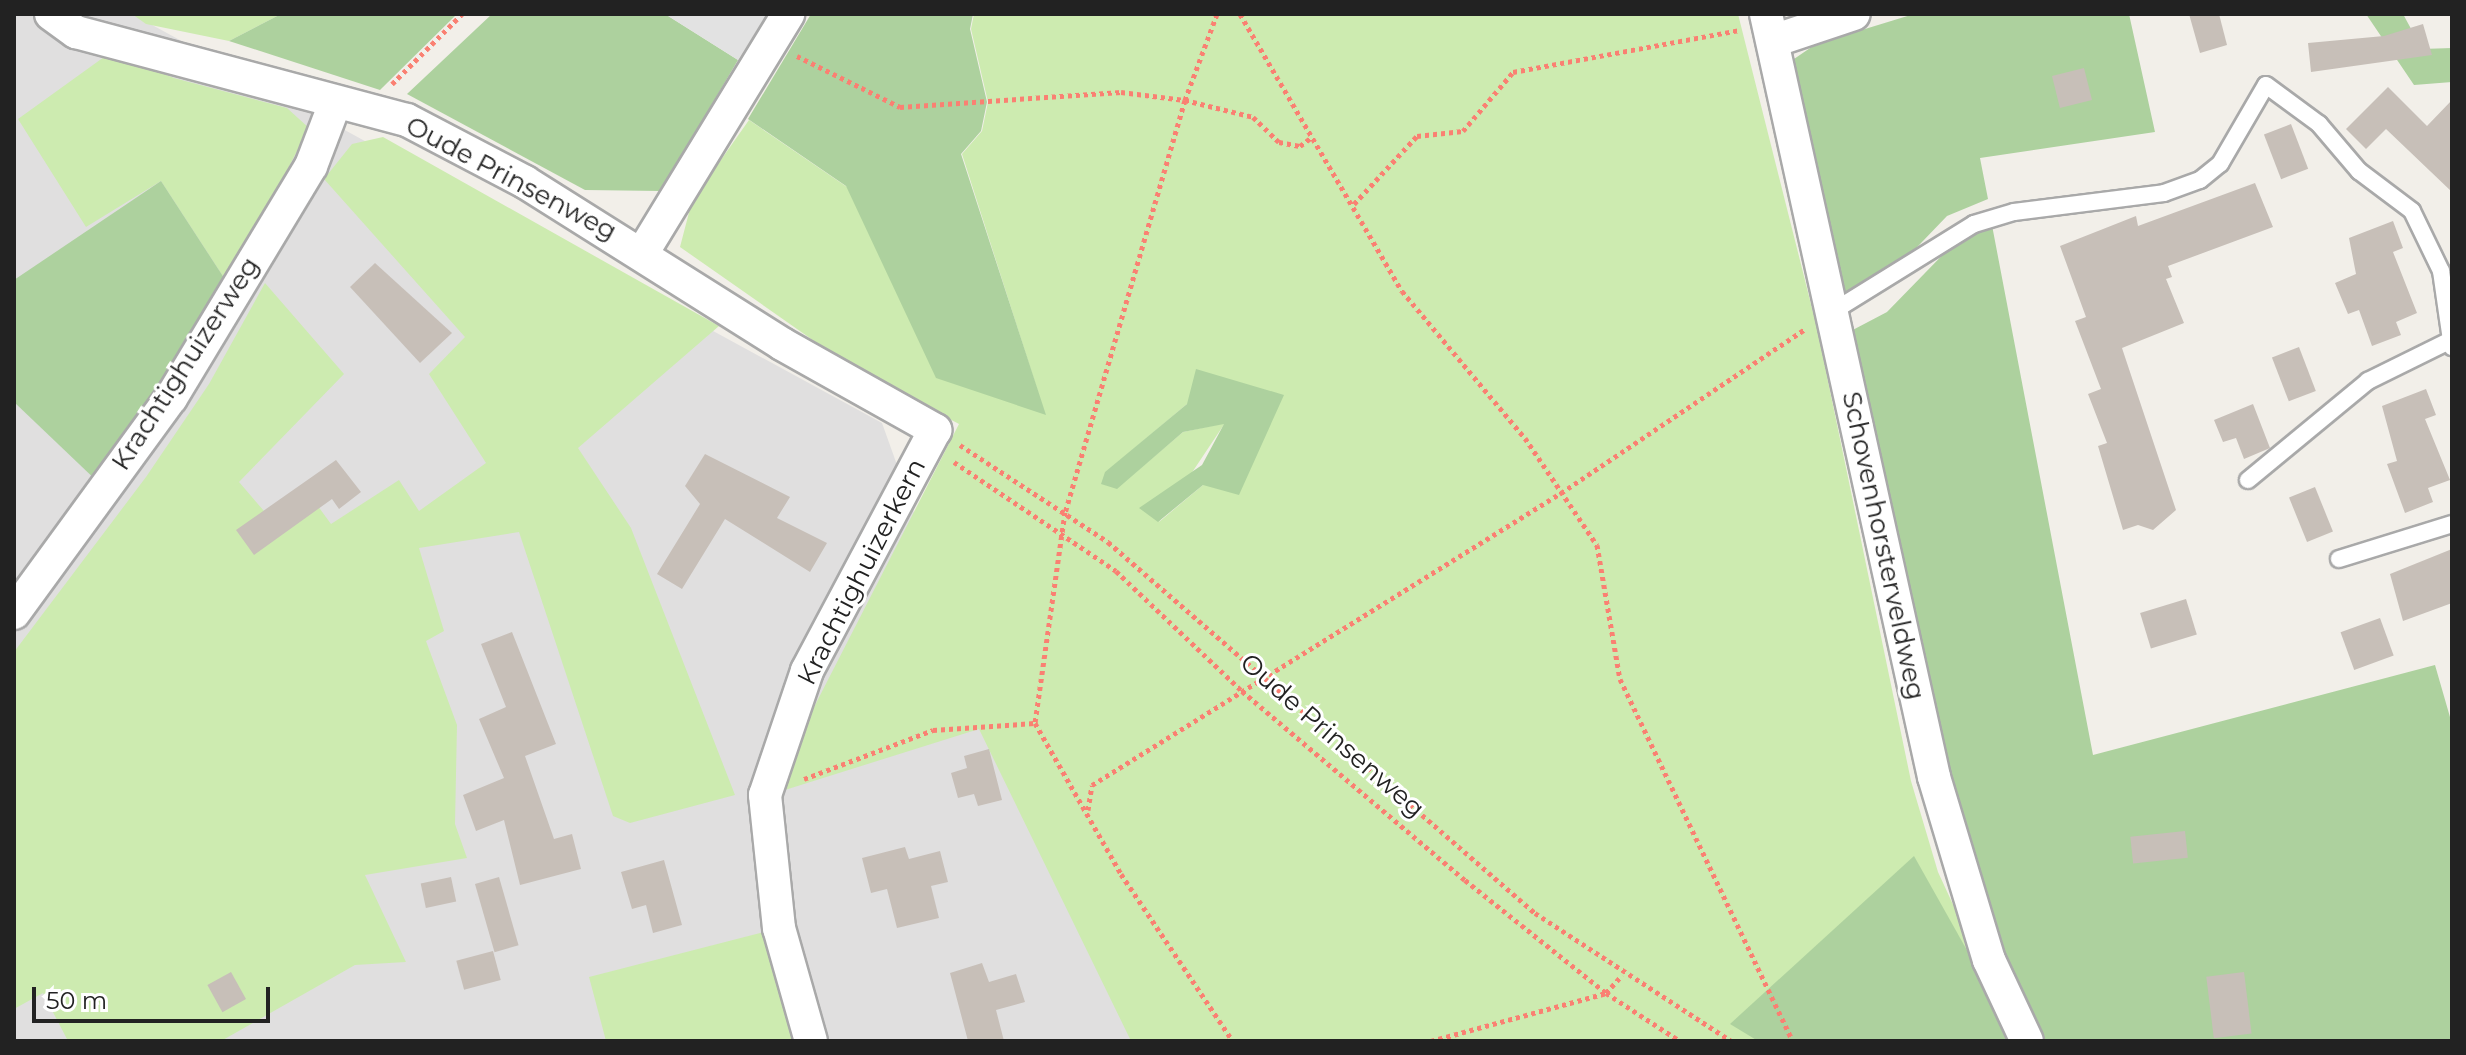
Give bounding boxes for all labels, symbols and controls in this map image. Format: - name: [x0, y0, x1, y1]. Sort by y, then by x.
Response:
- street label: Oude Prinsenweg: [400, 110, 622, 248]
- street label: Krachtighuizerweg: [105, 252, 267, 476]
- street label: Schovenhorsterveldweg: [1835, 389, 1931, 703]
- street label: Krachtighuizerkern: [791, 454, 933, 690]
- street label: Oude Prinsenweg: [1233, 647, 1431, 825]
- scale bar: [36, 971, 274, 1021]
- text: 50 m: [46, 986, 107, 1015]

